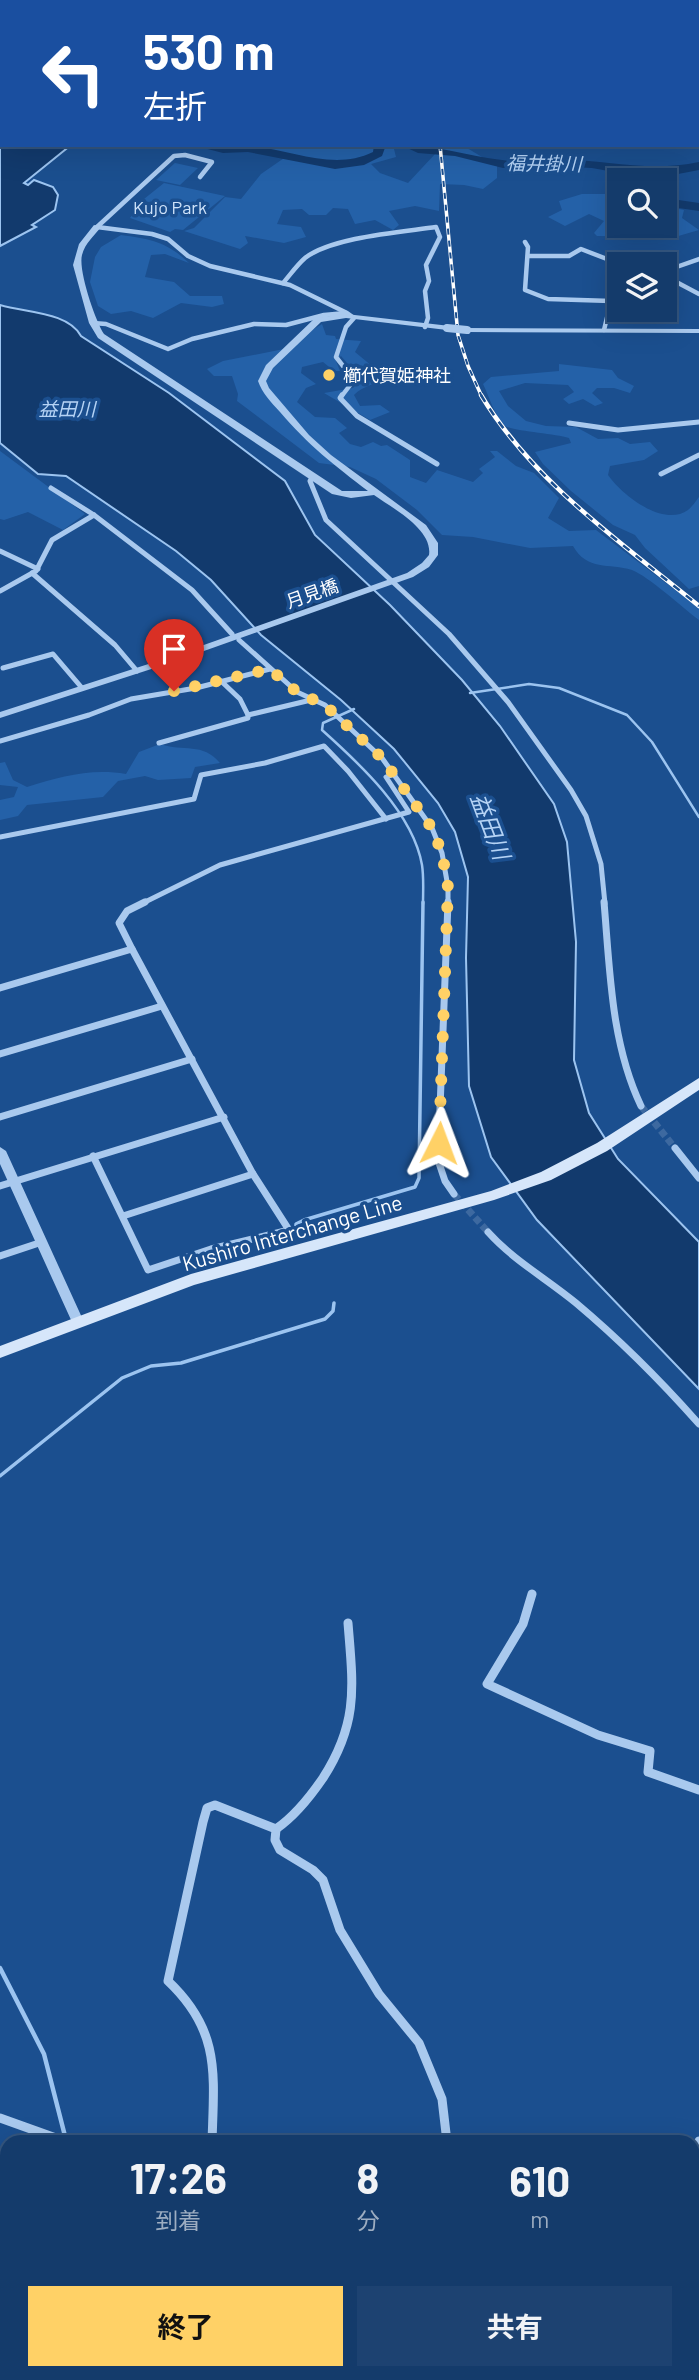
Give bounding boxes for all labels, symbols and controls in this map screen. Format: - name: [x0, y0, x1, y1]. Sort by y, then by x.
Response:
- text: 530 m: [143, 21, 275, 80]
- icon: left: [28, 28, 119, 119]
- text: 左折: [143, 86, 207, 124]
- water label: 福井掛川: [506, 151, 584, 175]
- map controls: [607, 168, 677, 322]
- button: search: [607, 168, 677, 238]
- park label: Kujo Park: [133, 196, 207, 218]
- button: layers: [607, 252, 677, 322]
- place label: 櫛代賀姫神社: [343, 364, 451, 386]
- marker: 櫛代賀姫神社: [321, 367, 337, 383]
- water label: 益田川: [38, 397, 97, 420]
- street label: 月見橋: [283, 574, 341, 612]
- pin: [144, 619, 204, 691]
- icon: arrive: [155, 630, 193, 668]
- water label: 益田川: [466, 789, 518, 866]
- position arrow: [402, 1106, 476, 1180]
- street label: Kushiro Interchange Line: [179, 1189, 405, 1275]
- text: 17:26: [130, 2152, 227, 2202]
- text: 8: [357, 2152, 379, 2202]
- text: 610: [509, 2155, 570, 2205]
- text: m: [530, 2205, 549, 2233]
- text: 到着: [155, 2206, 201, 2234]
- text: 分: [356, 2206, 379, 2234]
- button: 終了: [28, 2286, 343, 2366]
- button: 共有: [357, 2286, 672, 2366]

